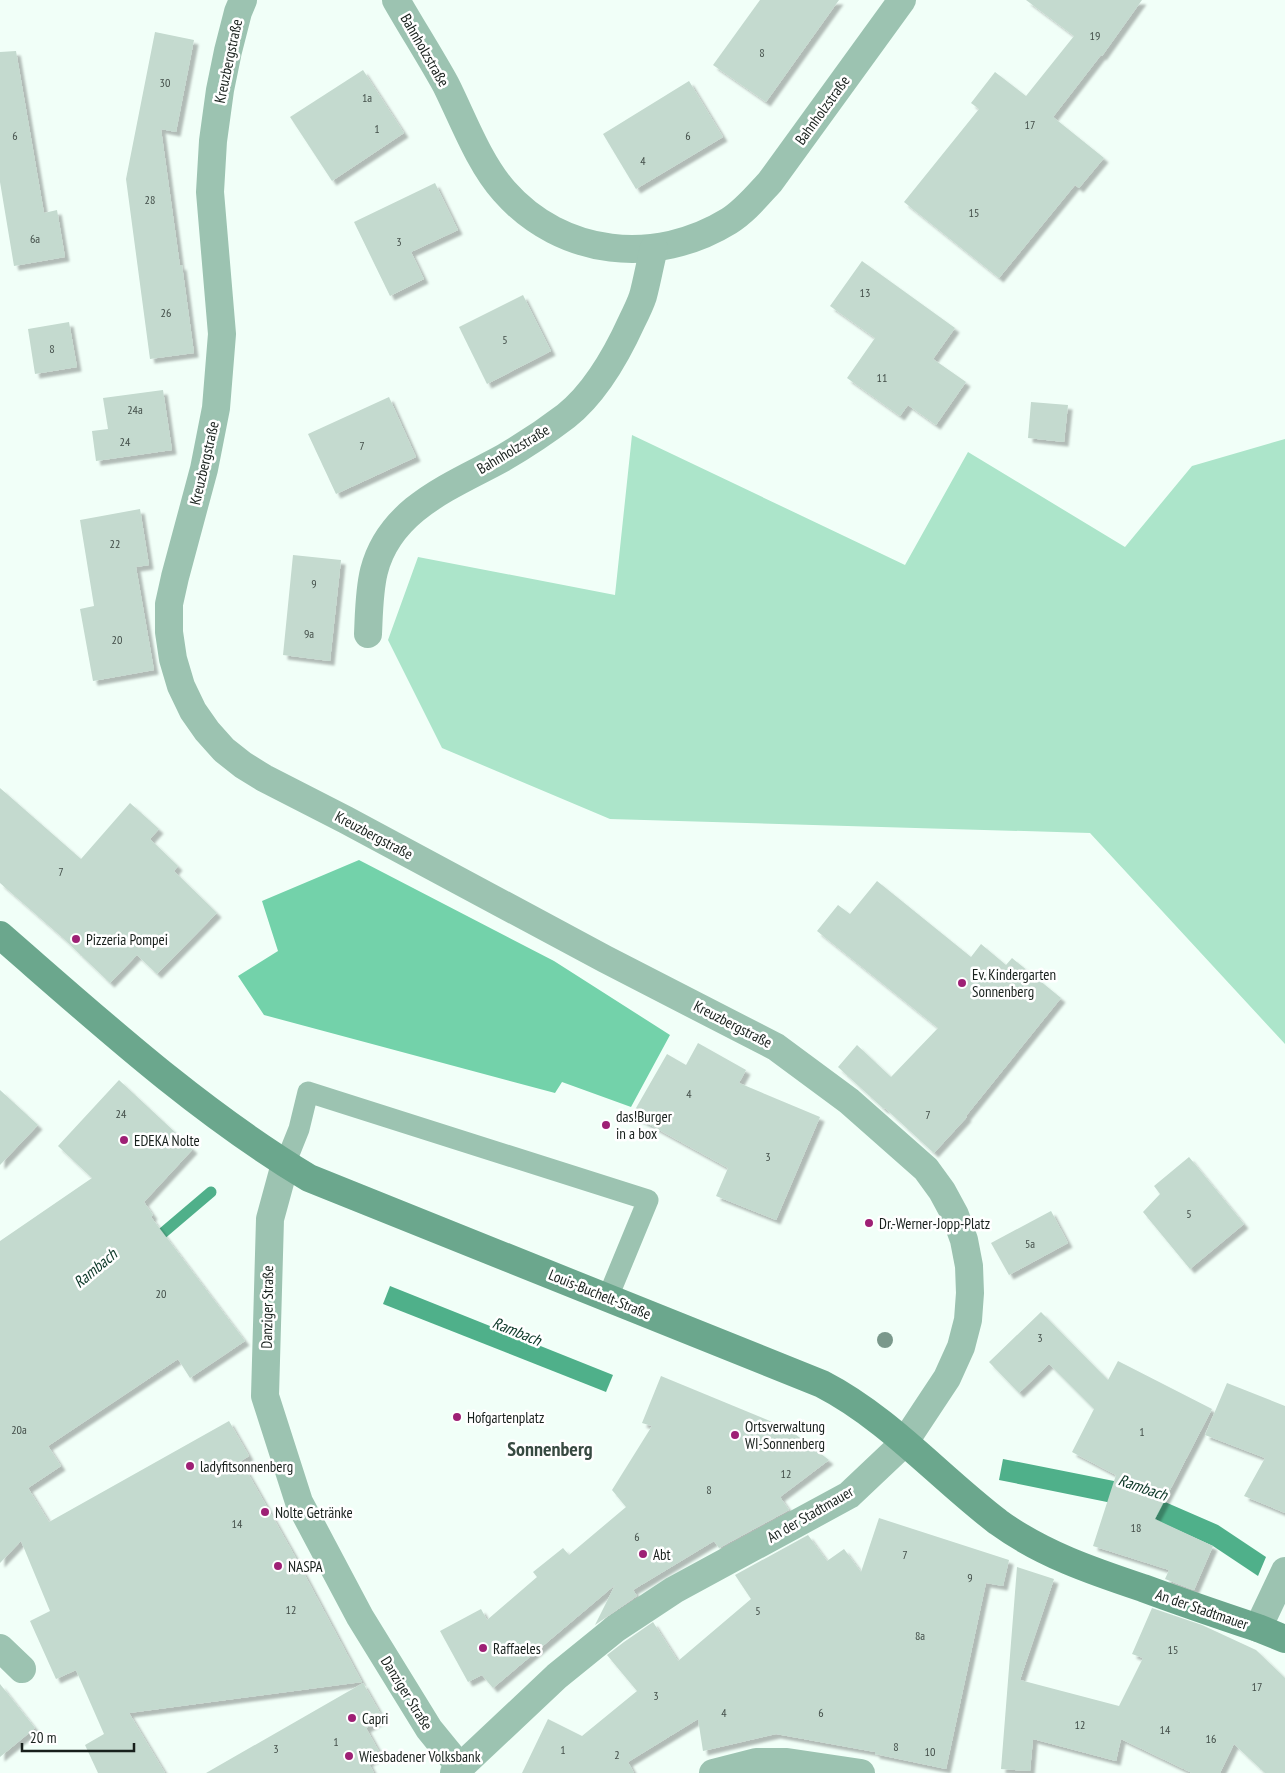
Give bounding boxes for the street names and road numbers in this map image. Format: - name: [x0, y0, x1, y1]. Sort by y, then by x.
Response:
- street label: Bahnholzstraße: [397, 10, 453, 90]
- street label: Kreuzbergstraße: [210, 17, 246, 105]
- street label: Bahnholzstraße: [790, 72, 854, 148]
- street label: Kreuzbergstraße: [185, 419, 223, 507]
- street label: Bahnholzstraße: [473, 420, 553, 478]
- street label: Kreuzbergstraße: [332, 807, 416, 863]
- street label: Kreuzbergstraße: [691, 996, 775, 1052]
- street label: Danziger Straße: [257, 1265, 277, 1349]
- street label: Louis-Buchelt-Straße: [546, 1265, 654, 1323]
- street label: An der Stadtmauer: [763, 1481, 857, 1546]
- street label: An der Stadtmauer: [1153, 1584, 1252, 1634]
- street label: Danziger Straße: [377, 1653, 437, 1733]

